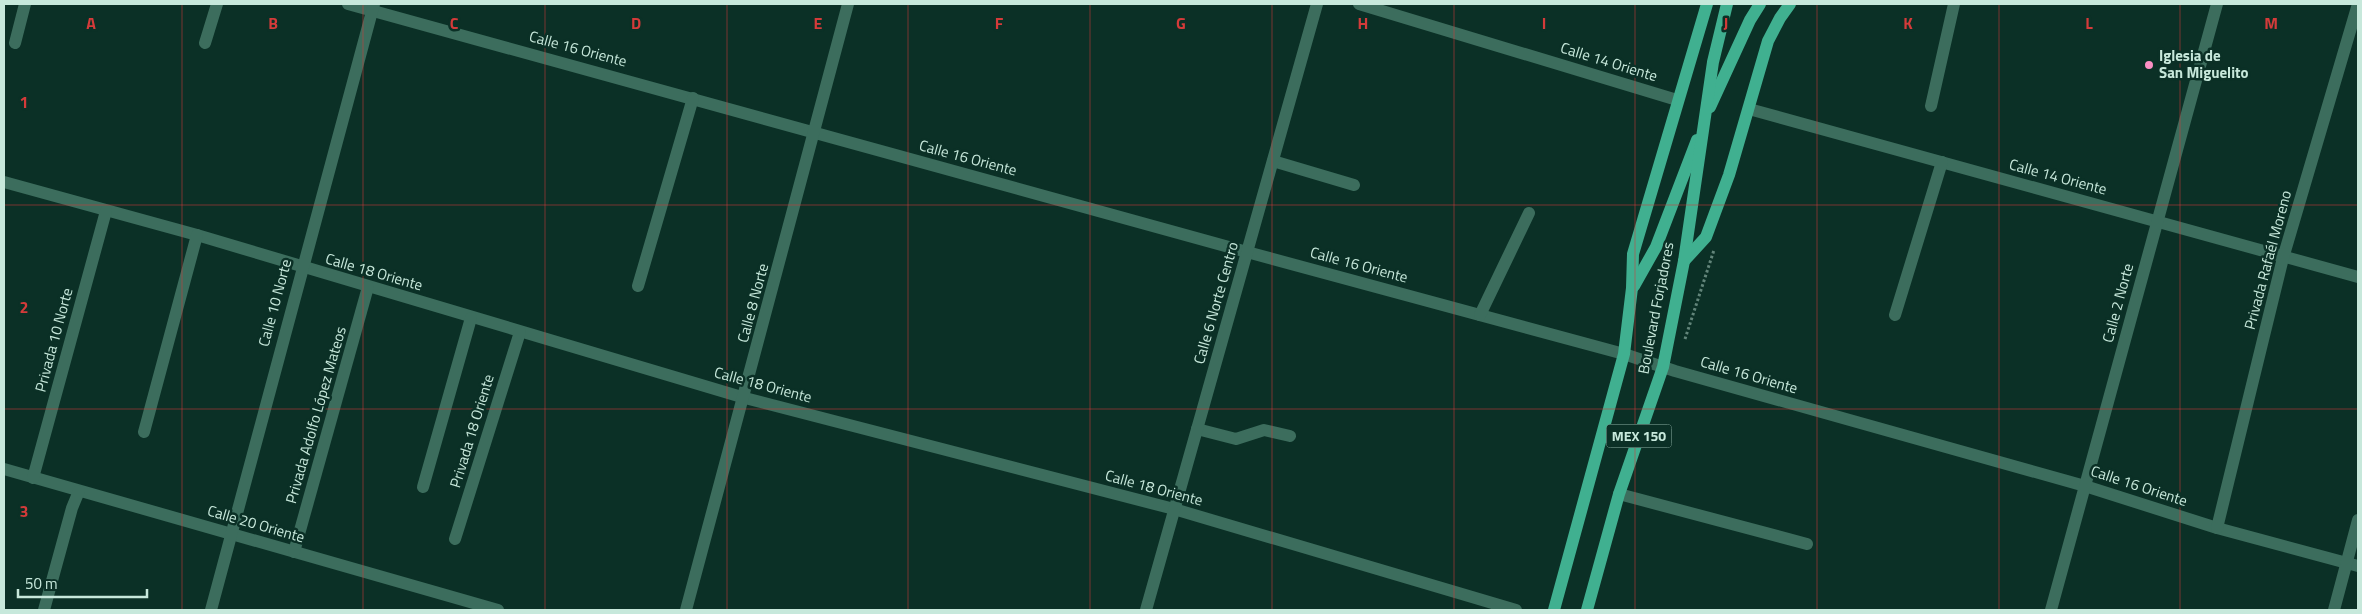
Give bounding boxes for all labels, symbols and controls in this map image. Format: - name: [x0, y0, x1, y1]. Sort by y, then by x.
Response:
- text: A: [86, 11, 96, 35]
- text: B: [268, 11, 278, 35]
- text: C: [450, 11, 459, 35]
- text: D: [631, 11, 641, 35]
- text: E: [814, 11, 823, 35]
- text: F: [995, 11, 1004, 35]
- text: G: [1176, 11, 1186, 35]
- text: H: [1358, 11, 1368, 35]
- text: I: [1542, 11, 1546, 35]
- text: J: [1724, 11, 1728, 35]
- text: K: [1903, 11, 1913, 35]
- text: L: [2085, 11, 2093, 35]
- text: M: [2264, 11, 2278, 35]
- street label: Calle 16 Oriente: [527, 24, 630, 73]
- street label: Calle 14 Oriente: [1558, 36, 1661, 87]
- place label: Iglesia de San Miguelito: [2159, 44, 2248, 84]
- marker: Iglesia de San Miguelito: [2143, 59, 2155, 71]
- text: 1: [20, 90, 28, 114]
- street label: Calle 16 Oriente: [917, 133, 1020, 182]
- street label: Calle 14 Oriente: [2007, 152, 2110, 201]
- street label: Privada Rafaél Moreno: [2238, 188, 2297, 332]
- street label: Calle 6 Norte Centro: [1187, 239, 1244, 367]
- street label: Calle 16 Oriente: [1308, 240, 1411, 289]
- street label: Boulevard Forjadores: [1631, 240, 1680, 376]
- street label: Calle 18 Oriente: [323, 247, 426, 296]
- street label: Calle 10 Norte: [252, 257, 297, 349]
- street label: Calle 8 Norte: [731, 261, 774, 345]
- street label: Calle 2 Norte: [2096, 261, 2139, 345]
- street label: Privada 10 Norte: [29, 285, 78, 394]
- text: 2: [20, 295, 28, 319]
- street label: Privada Adolfo López Mateos: [279, 324, 352, 506]
- street label: Calle 16 Oriente: [1698, 350, 1801, 399]
- street label: Calle 18 Oriente: [712, 360, 815, 409]
- street label: Privada 18 Oriente: [443, 371, 500, 490]
- road number: MEX 150: [1606, 424, 1672, 448]
- street label: Calle 16 Oriente: [2088, 459, 2190, 512]
- street label: Calle 18 Oriente: [1103, 463, 1206, 512]
- text: 3: [20, 499, 28, 523]
- street label: Calle 20 Oriente: [205, 499, 308, 548]
- scale bar: [18, 566, 146, 598]
- text: 50 m: [25, 572, 58, 595]

